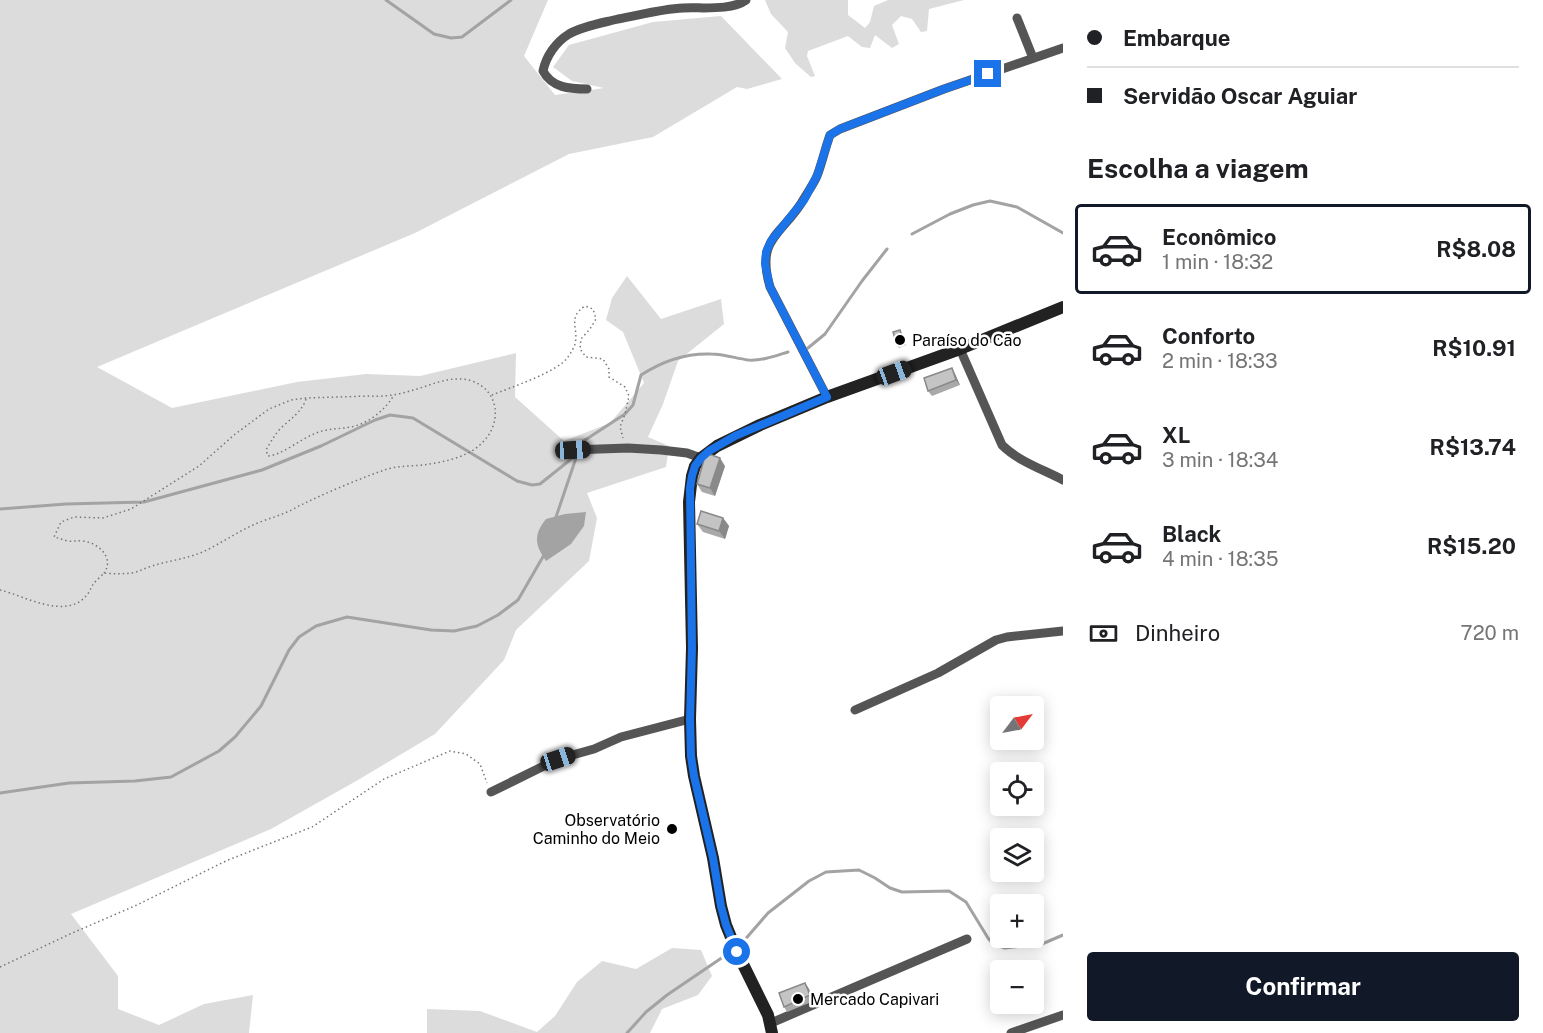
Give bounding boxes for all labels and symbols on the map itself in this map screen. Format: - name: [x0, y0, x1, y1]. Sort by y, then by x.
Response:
- route end: [974, 60, 1001, 87]
- place label: Paraíso do Cão: [912, 331, 1021, 350]
- marker: Paraíso do Cão: [893, 333, 907, 347]
- car: [874, 358, 914, 388]
- car: [555, 440, 591, 460]
- north arrow: [990, 696, 1044, 750]
- car: [538, 745, 578, 773]
- place label: Observatório Caminho do Meio: [533, 811, 660, 848]
- marker: Observatório Caminho do Meio: [665, 822, 679, 836]
- route start: [723, 938, 750, 965]
- place label: Mercado Capivari: [810, 990, 939, 1009]
- marker: Mercado Capivari: [791, 992, 805, 1006]

